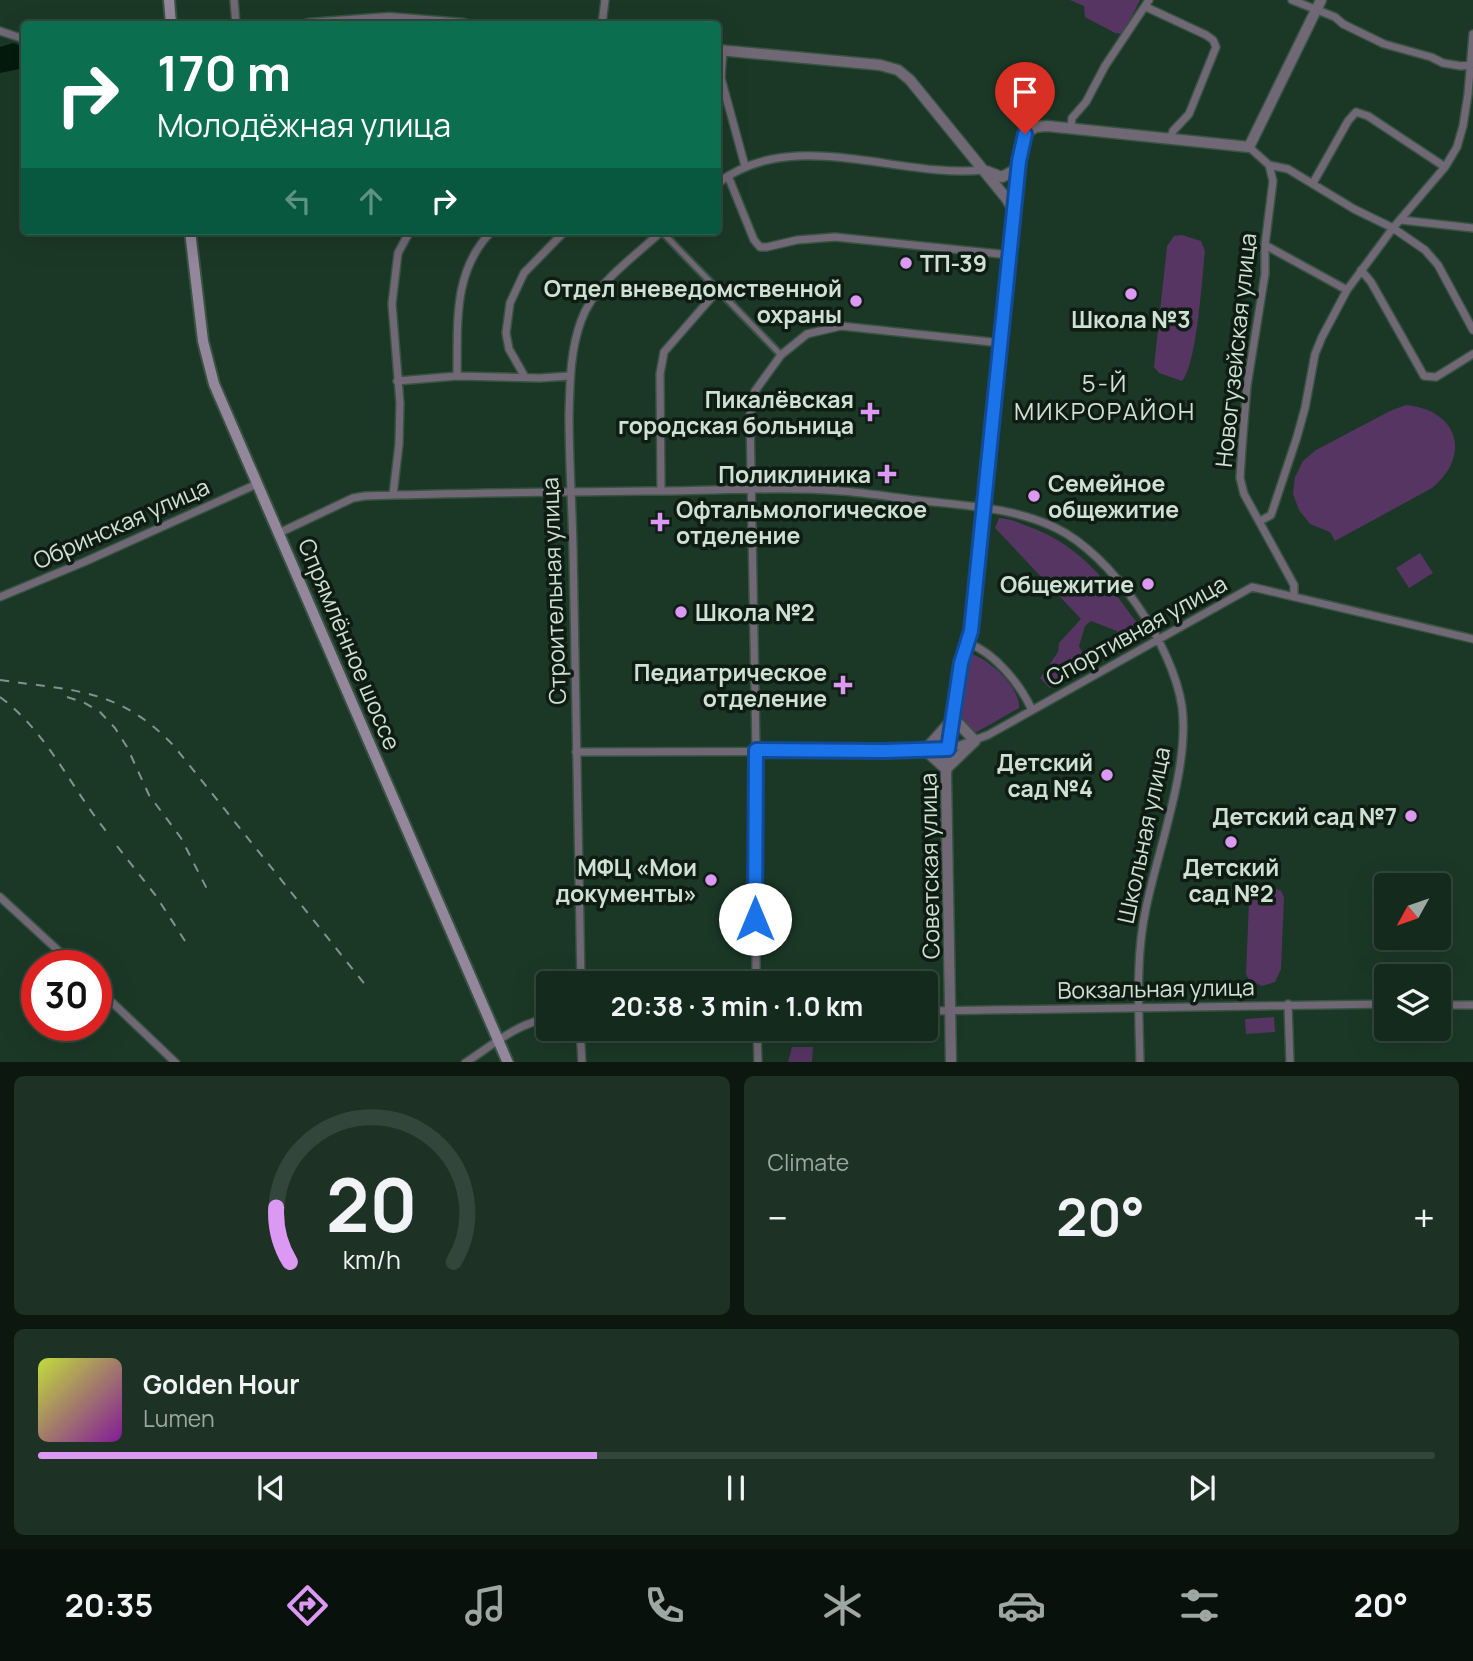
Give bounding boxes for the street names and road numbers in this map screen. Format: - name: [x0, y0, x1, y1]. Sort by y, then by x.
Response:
- street label: Новогузейская улица: [1207, 231, 1263, 469]
- street label: Обринская улица: [28, 470, 214, 576]
- street label: Строительная улица: [533, 477, 573, 705]
- street label: Спрямлённое шоссе: [291, 533, 409, 755]
- street label: Спортивная улица: [1040, 567, 1232, 693]
- street label: Школьная улица: [1109, 744, 1177, 926]
- street label: Советская улица: [911, 773, 947, 959]
- street label: Вокзальная улица: [1057, 970, 1255, 1006]

